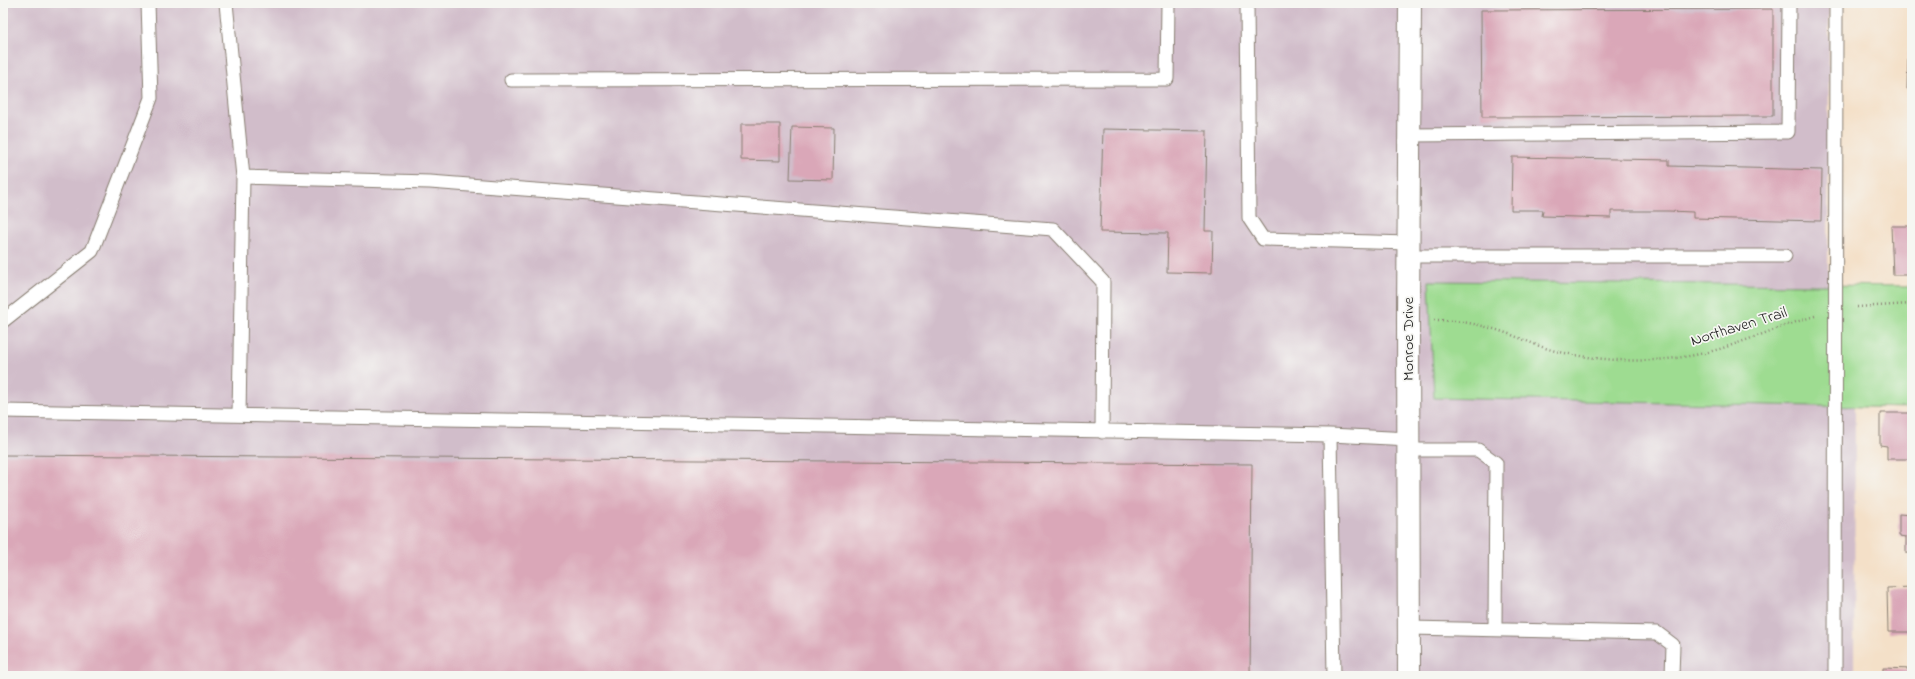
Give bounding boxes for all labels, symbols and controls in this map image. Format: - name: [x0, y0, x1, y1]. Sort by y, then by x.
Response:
- street label: Monroe Drive: [1397, 296, 1421, 381]
- street label: Northaven Trail: [1688, 301, 1790, 353]

